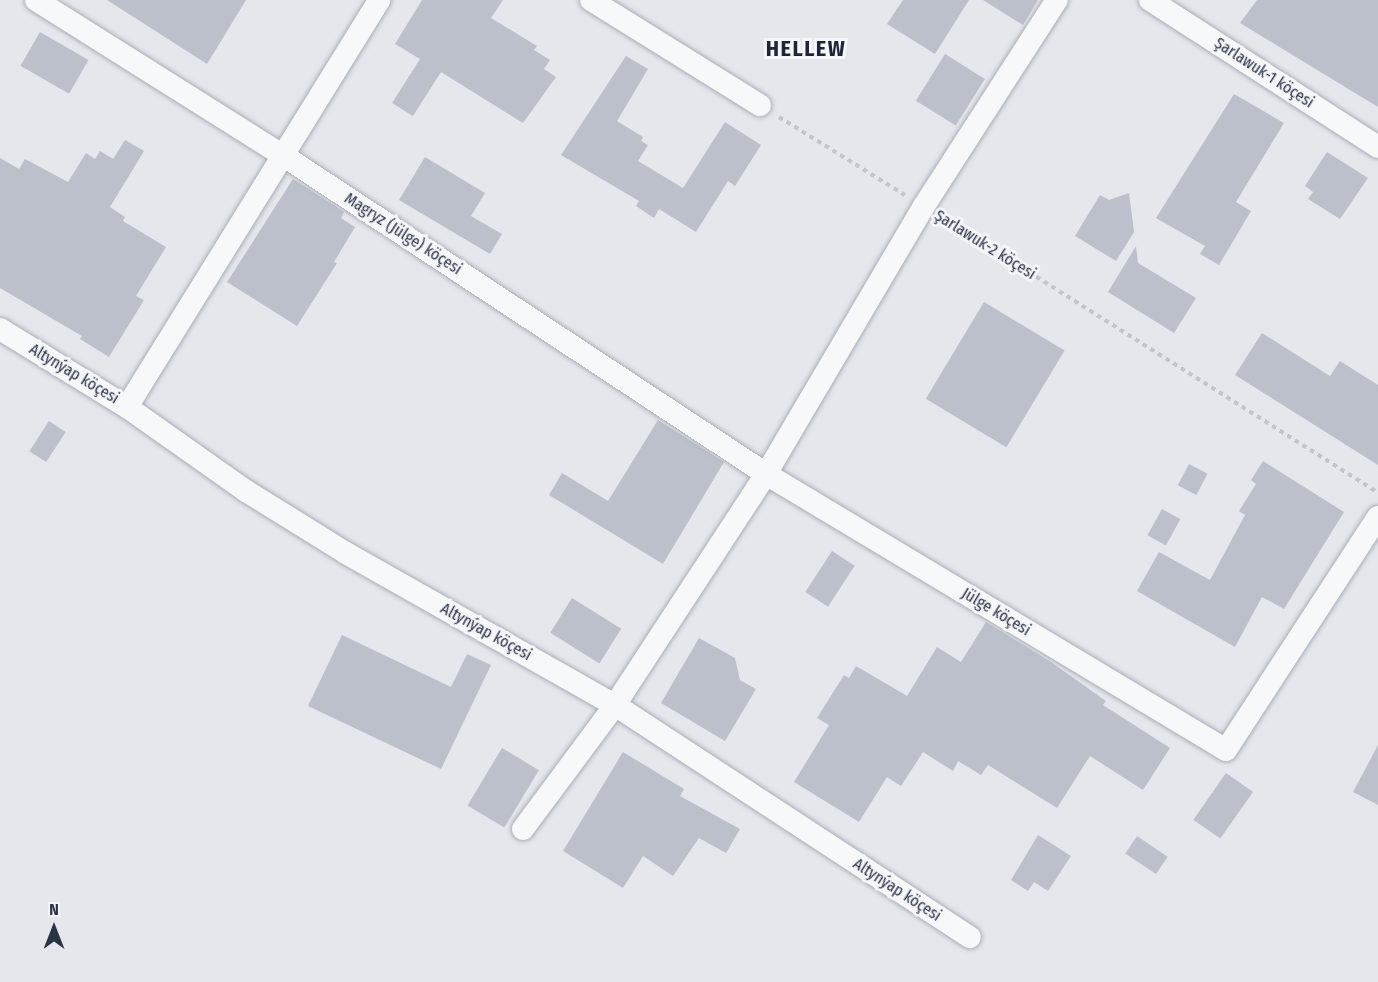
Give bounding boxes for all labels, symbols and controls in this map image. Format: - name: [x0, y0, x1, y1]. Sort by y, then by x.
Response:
- street label: Şarlawuk-1 köçesi: [1211, 34, 1317, 112]
- district label: HELLEW: [766, 36, 846, 62]
- street label: Magryz (Jülge) köçesi: [341, 189, 465, 279]
- street label: Şarlawuk-2 köçesi: [931, 206, 1039, 284]
- street label: Altynýap köçesi: [26, 340, 122, 408]
- street label: Jülge köçesi: [958, 584, 1034, 640]
- street label: Altynýap köçesi: [437, 599, 535, 665]
- street label: Altynýap köçesi: [849, 854, 945, 926]
- north arrow: [24, 898, 84, 958]
- text: N: [49, 900, 59, 919]

